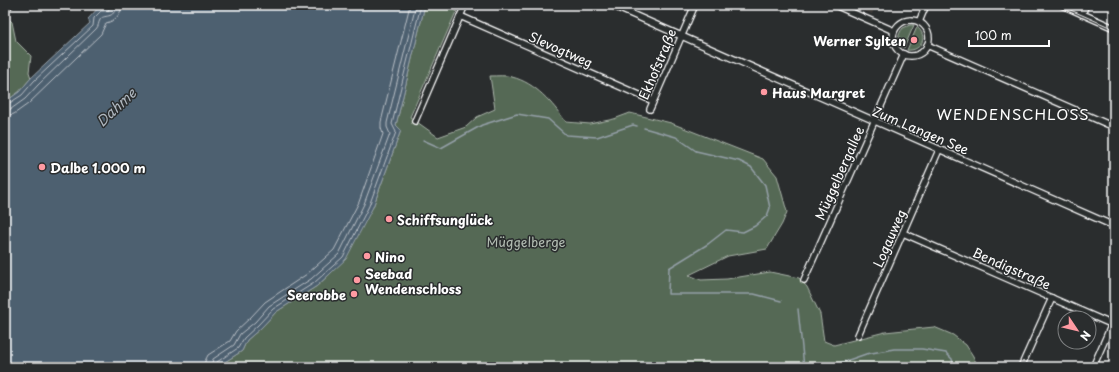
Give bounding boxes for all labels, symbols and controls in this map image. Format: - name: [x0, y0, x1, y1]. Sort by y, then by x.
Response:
- scale bar: [969, 22, 1049, 48]
- street label: Ekhofstraße: [634, 25, 681, 102]
- street label: Slevogtweg: [526, 26, 596, 72]
- text: 100 m: [975, 26, 1012, 44]
- place label: Werner Sylten: [813, 31, 906, 50]
- marker: Werner Sylten: [909, 35, 919, 45]
- water label: Dahme: [91, 82, 142, 131]
- place label: Haus Margret: [772, 83, 865, 102]
- marker: Haus Margret: [759, 87, 769, 97]
- street label: Zum Langen See: [870, 101, 972, 159]
- district label: WENDENSCHLOSS: [936, 102, 1090, 125]
- street label: Müggelbergallee: [810, 123, 868, 223]
- place label: Dalbe 1.000 m: [50, 158, 146, 177]
- marker: Dalbe 1.000 m: [37, 162, 47, 172]
- street label: Logauweg: [868, 206, 910, 270]
- place label: Schiffsunglück: [397, 210, 493, 229]
- marker: Schiffsunglück: [384, 214, 394, 224]
- park label: Müggelberge: [487, 232, 566, 251]
- street label: Bendigstraße: [970, 242, 1054, 294]
- place label: Nino: [375, 247, 405, 266]
- marker: Nino: [362, 251, 372, 261]
- place label: Seebad Wendenschloss: [365, 264, 461, 298]
- marker: Seebad Wendenschloss: [352, 275, 362, 285]
- place label: Seerobbe: [287, 285, 346, 304]
- marker: Seerobbe: [349, 289, 359, 299]
- north arrow: [1057, 310, 1097, 350]
- text: N: [1076, 328, 1095, 345]

